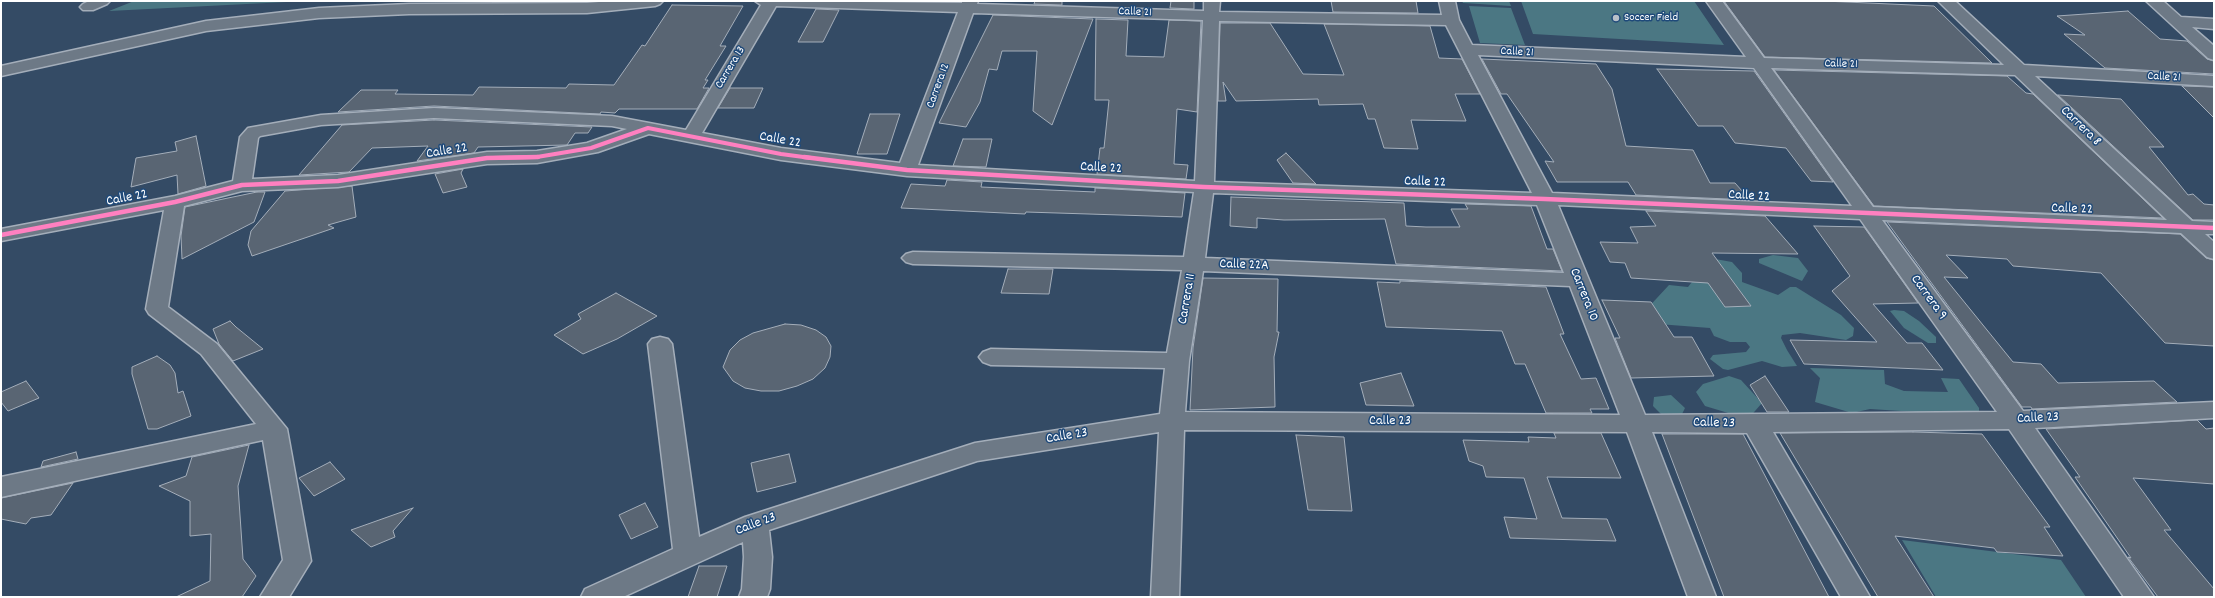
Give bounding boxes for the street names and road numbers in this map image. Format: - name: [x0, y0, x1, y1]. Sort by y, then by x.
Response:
- street label: Calle 21: [1118, 5, 1152, 21]
- street label: Carrera 13: [713, 44, 749, 92]
- street label: Calle 21: [1500, 45, 1534, 61]
- street label: Calle 21: [1824, 58, 1858, 72]
- street label: Carrera 12: [924, 62, 954, 110]
- street label: Calle 21: [2147, 70, 2181, 86]
- street label: Carrera 8: [2056, 103, 2104, 151]
- street label: Calle 22: [758, 129, 802, 153]
- street label: Calle 22: [425, 140, 469, 164]
- street label: Calle 22: [1080, 160, 1122, 178]
- street label: Calle 22: [1404, 174, 1446, 192]
- street label: Calle 22: [105, 187, 149, 211]
- street label: Calle 22: [1728, 188, 1770, 206]
- street label: Calle 22: [2051, 201, 2093, 219]
- street label: Calle 22A: [1219, 257, 1269, 275]
- street label: Carrera 10: [1565, 266, 1601, 324]
- street label: Carrera 11: [1175, 272, 1201, 326]
- street label: Carrera 9: [1906, 272, 1950, 324]
- street label: Calle 23: [2017, 410, 2059, 428]
- street label: Calle 23: [1369, 414, 1411, 430]
- street label: Calle 23: [1693, 415, 1735, 433]
- street label: Calle 23: [1045, 425, 1089, 449]
- street label: Calle 23: [733, 510, 779, 540]

